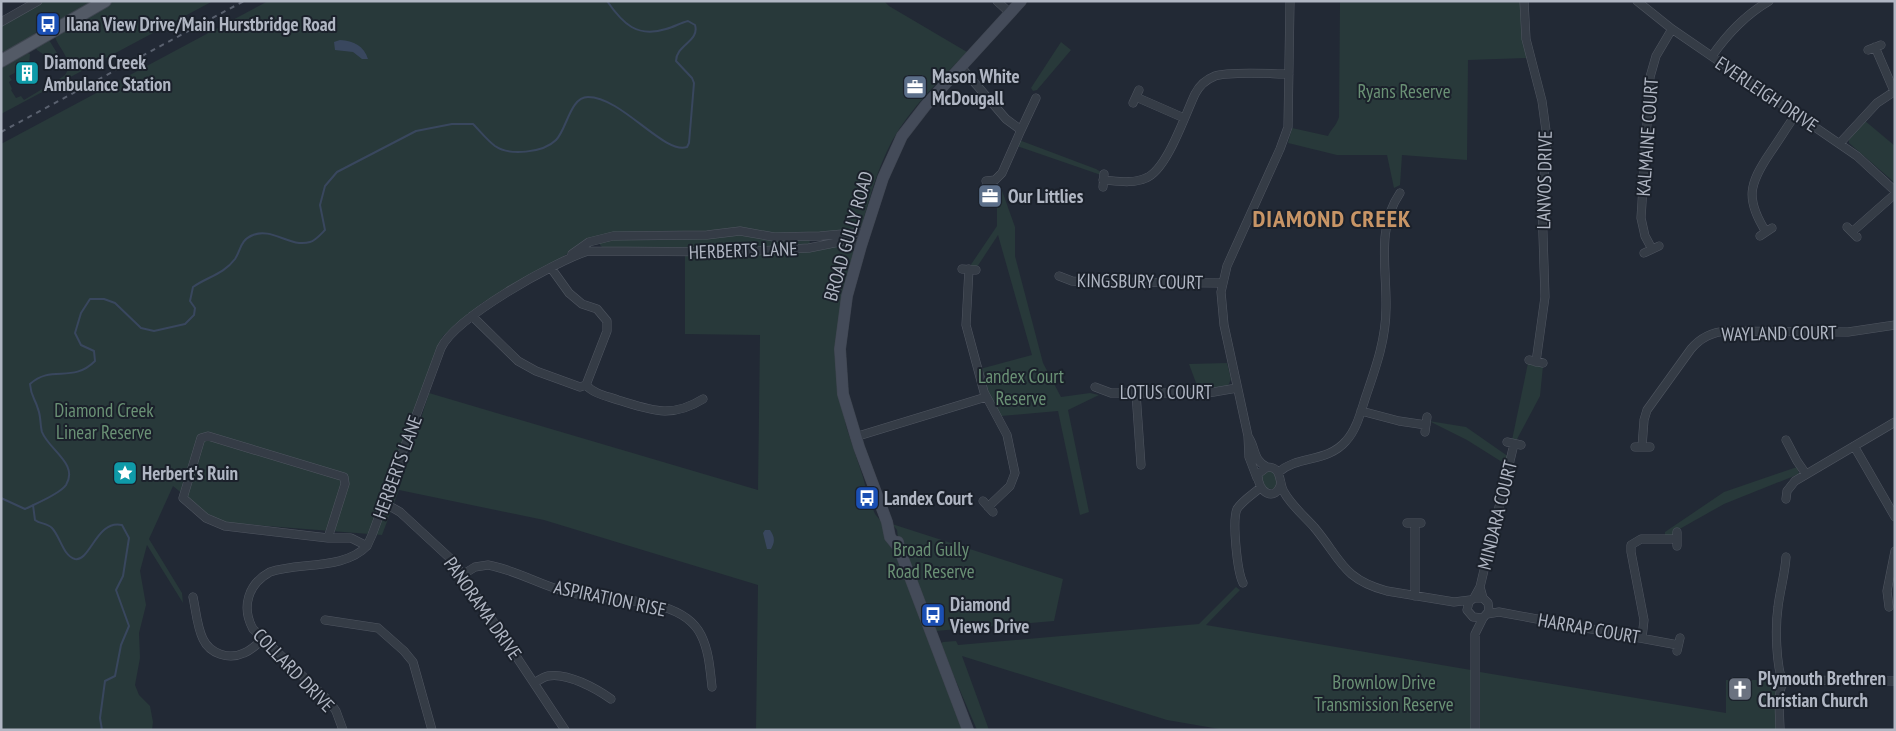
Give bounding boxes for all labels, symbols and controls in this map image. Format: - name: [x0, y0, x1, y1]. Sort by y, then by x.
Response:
- bus stop icon: Ilana View Drive/Main Hurstbridge Road: [35, 11, 61, 37]
- place label: Ilana View Drive/Main Hurstbridge Road: [66, 12, 336, 36]
- place label: Diamond Creek Ambulance Station: [43, 50, 171, 96]
- street label: EVERLEIGH DRIVE: [1711, 51, 1823, 137]
- building icon: Diamond Creek Ambulance Station: [14, 60, 40, 86]
- place label: Mason White McDougall: [932, 64, 1020, 110]
- office icon: Mason White McDougall: [902, 74, 928, 100]
- street label: KALMAINE COURT: [1631, 76, 1663, 197]
- park label: Ryans Reserve: [1357, 79, 1451, 103]
- street label: LANVOS DRIVE: [1531, 130, 1557, 230]
- street label: BROAD GULLY ROAD: [818, 168, 878, 304]
- office icon: Our Littlies: [977, 183, 1003, 209]
- place label: Our Littlies: [1008, 184, 1084, 208]
- district label: DIAMOND CREEK: [1252, 203, 1412, 234]
- street label: HERBERTS LANE: [688, 236, 798, 264]
- street label: KINGSBURY COURT: [1077, 268, 1204, 294]
- street label: WAYLAND COURT: [1721, 320, 1837, 346]
- park label: Landex Court Reserve: [978, 364, 1065, 410]
- street label: LOTUS COURT: [1120, 380, 1213, 404]
- park label: Diamond Creek Linear Reserve: [54, 398, 154, 444]
- street label: HERBERTS LANE: [367, 412, 427, 522]
- street label: MINDARA COURT: [1472, 457, 1522, 572]
- place icon: Herbert's Ruin: [112, 460, 138, 486]
- place label: Herbert's Ruin: [142, 461, 238, 485]
- bus stop icon: Landex Court: [854, 485, 880, 511]
- place label: Landex Court: [884, 486, 973, 510]
- park label: Broad Gully Road Reserve: [887, 537, 975, 583]
- street label: PANORAMA DRIVE: [439, 552, 527, 664]
- street label: ASPIRATION RISE: [552, 574, 668, 622]
- place label: Diamond Views Drive: [949, 592, 1029, 638]
- bus stop icon: Diamond Views Drive: [920, 602, 946, 628]
- street label: HARRAP COURT: [1536, 607, 1642, 649]
- street label: COLLARD DRIVE: [248, 623, 340, 717]
- place label: Plymouth Brethren Christian Church: [1758, 666, 1886, 712]
- park label: Brownlow Drive Transmission Reserve: [1314, 670, 1454, 716]
- church icon: Plymouth Brethren Christian Church: [1727, 676, 1753, 702]

